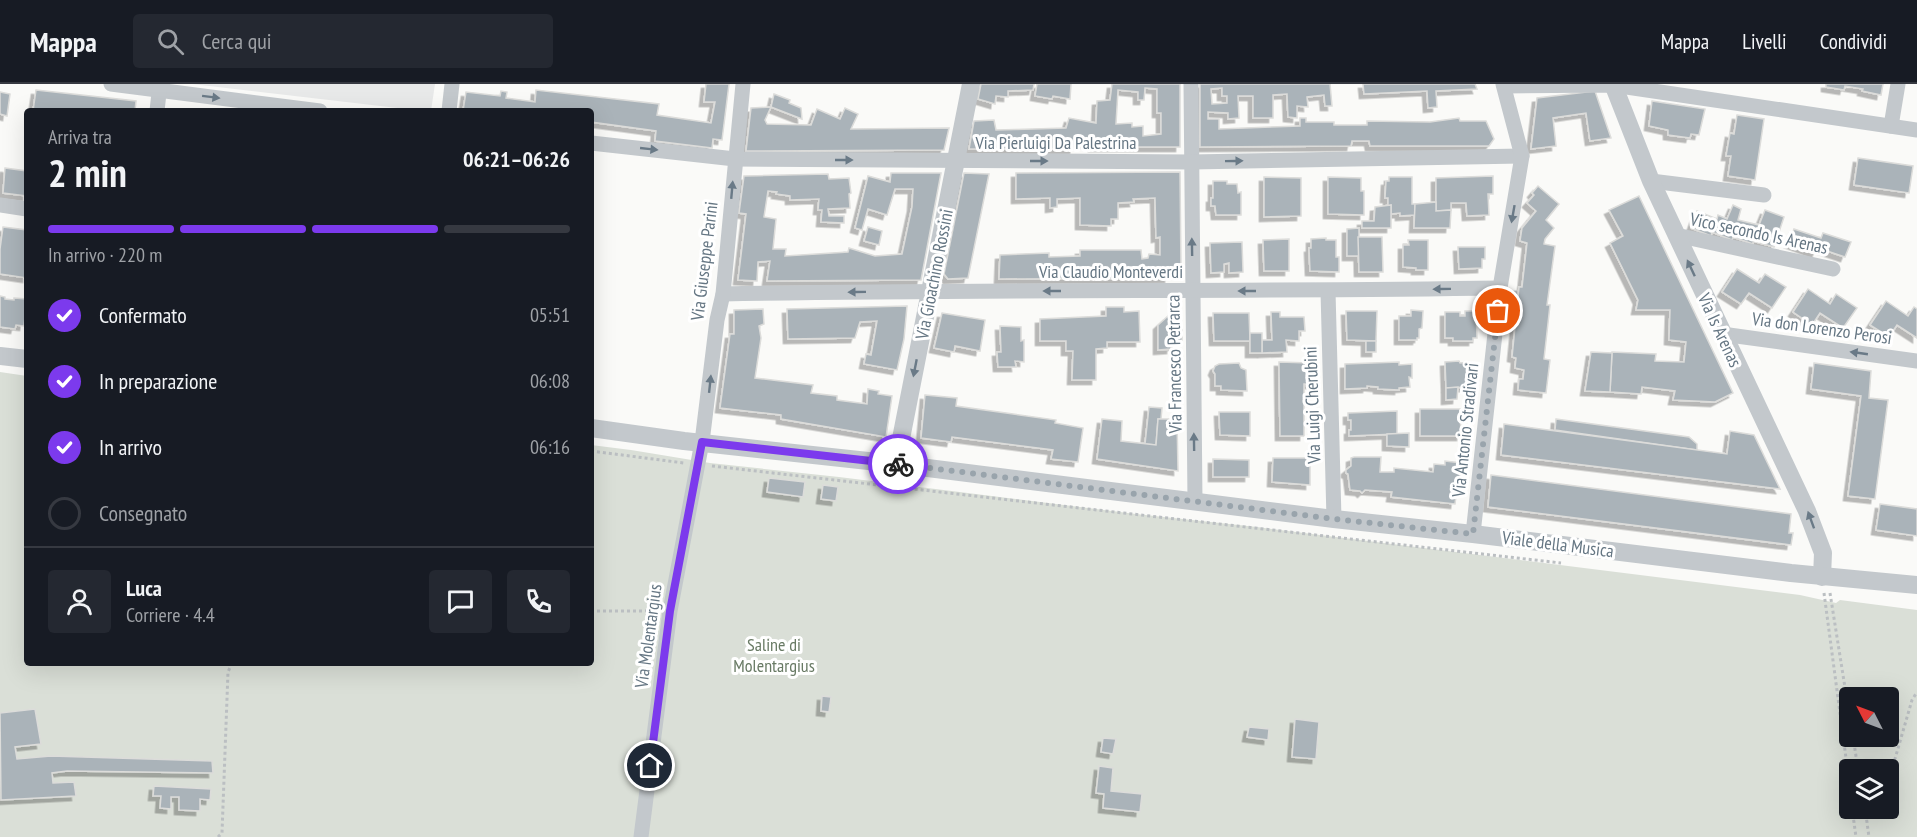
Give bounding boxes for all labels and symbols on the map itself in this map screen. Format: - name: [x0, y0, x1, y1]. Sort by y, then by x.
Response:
- one-way arrow: [201, 92, 220, 101]
- street label: Via Pierluigi Da Palestrina: [975, 131, 1136, 154]
- one-way arrow: [640, 144, 659, 154]
- one-way arrow: [834, 155, 853, 165]
- one-way arrow: [1029, 156, 1048, 166]
- one-way arrow: [1224, 156, 1243, 166]
- one-way arrow: [727, 181, 737, 200]
- street label: Via Giuseppe Parini: [685, 200, 723, 323]
- one-way arrow: [1508, 205, 1517, 224]
- street label: Via Gioachino Rossini: [910, 207, 958, 342]
- street label: Vico secondo Is Arenas: [1687, 207, 1830, 259]
- one-way arrow: [1187, 238, 1197, 257]
- street label: Via Claudio Monteverdi: [1038, 260, 1183, 283]
- one-way arrow: [1687, 260, 1696, 277]
- one-way arrow: [1432, 284, 1451, 294]
- pin: [1472, 285, 1523, 336]
- one-way arrow: [1042, 286, 1061, 296]
- one-way arrow: [1237, 286, 1256, 296]
- one-way arrow: [847, 287, 866, 297]
- street label: Via Is Arenas: [1692, 288, 1747, 371]
- street label: Via Francesco Petrarca: [1161, 294, 1187, 435]
- street label: Via don Lorenzo Perosi: [1750, 307, 1893, 349]
- street label: Via Luigi Cherubini: [1298, 346, 1326, 465]
- one-way arrow: [1849, 348, 1868, 357]
- one-way arrow: [910, 359, 919, 378]
- street label: Via Antonio Stradivari: [1446, 362, 1483, 499]
- one-way arrow: [705, 374, 714, 393]
- one-way arrow: [1190, 433, 1199, 452]
- courier: [868, 434, 928, 494]
- one-way arrow: [1805, 511, 1815, 529]
- street label: Viale della Musica: [1500, 526, 1615, 562]
- street label: Via Molentargius: [629, 583, 667, 690]
- park label: Saline di Molentargius: [733, 633, 815, 677]
- north arrow: [1839, 687, 1899, 747]
- pin: [624, 740, 675, 791]

